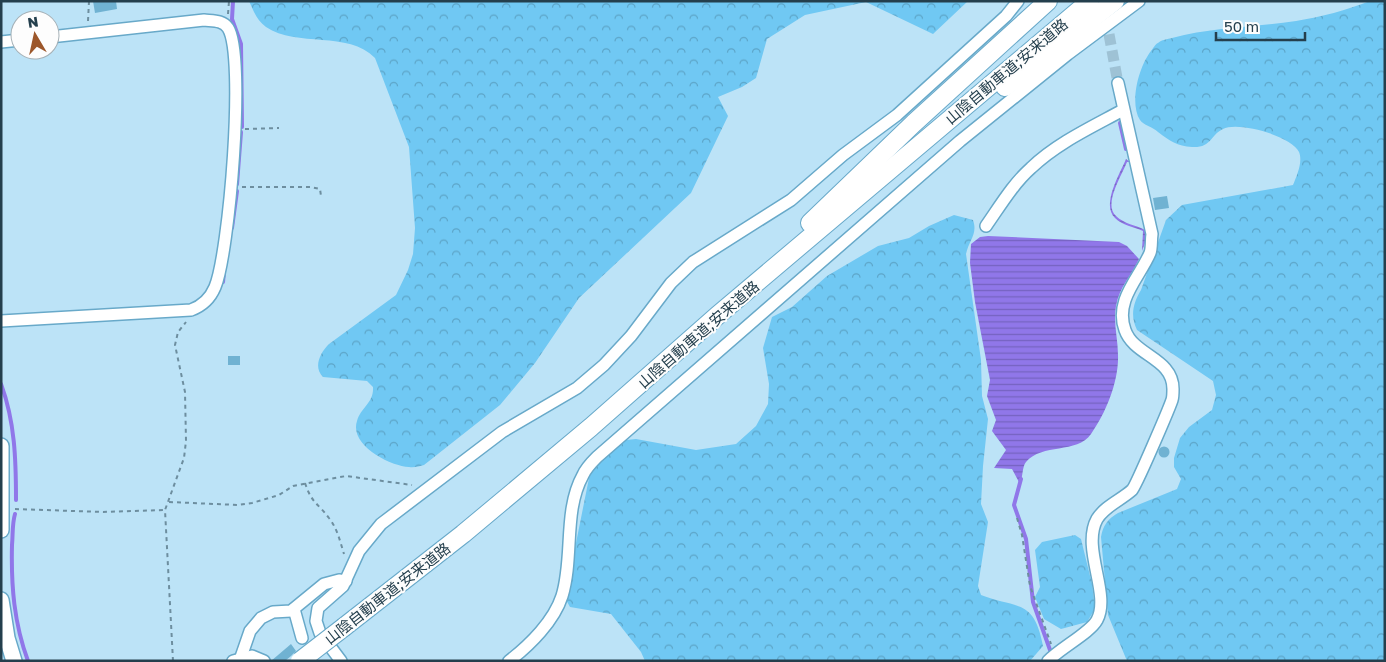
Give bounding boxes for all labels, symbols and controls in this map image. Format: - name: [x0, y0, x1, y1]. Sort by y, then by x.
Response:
- north arrow: [10, 10, 60, 60]
- scale bar: [1216, 10, 1305, 42]
- text: N: [26, 12, 39, 31]
- street label: 山陰自動車道;安来道路: [941, 14, 1071, 128]
- text: 50 m: [1224, 17, 1259, 35]
- street label: 山陰自動車道;安来道路: [634, 277, 762, 391]
- street label: 山陰自動車道;安来道路: [321, 538, 453, 648]

